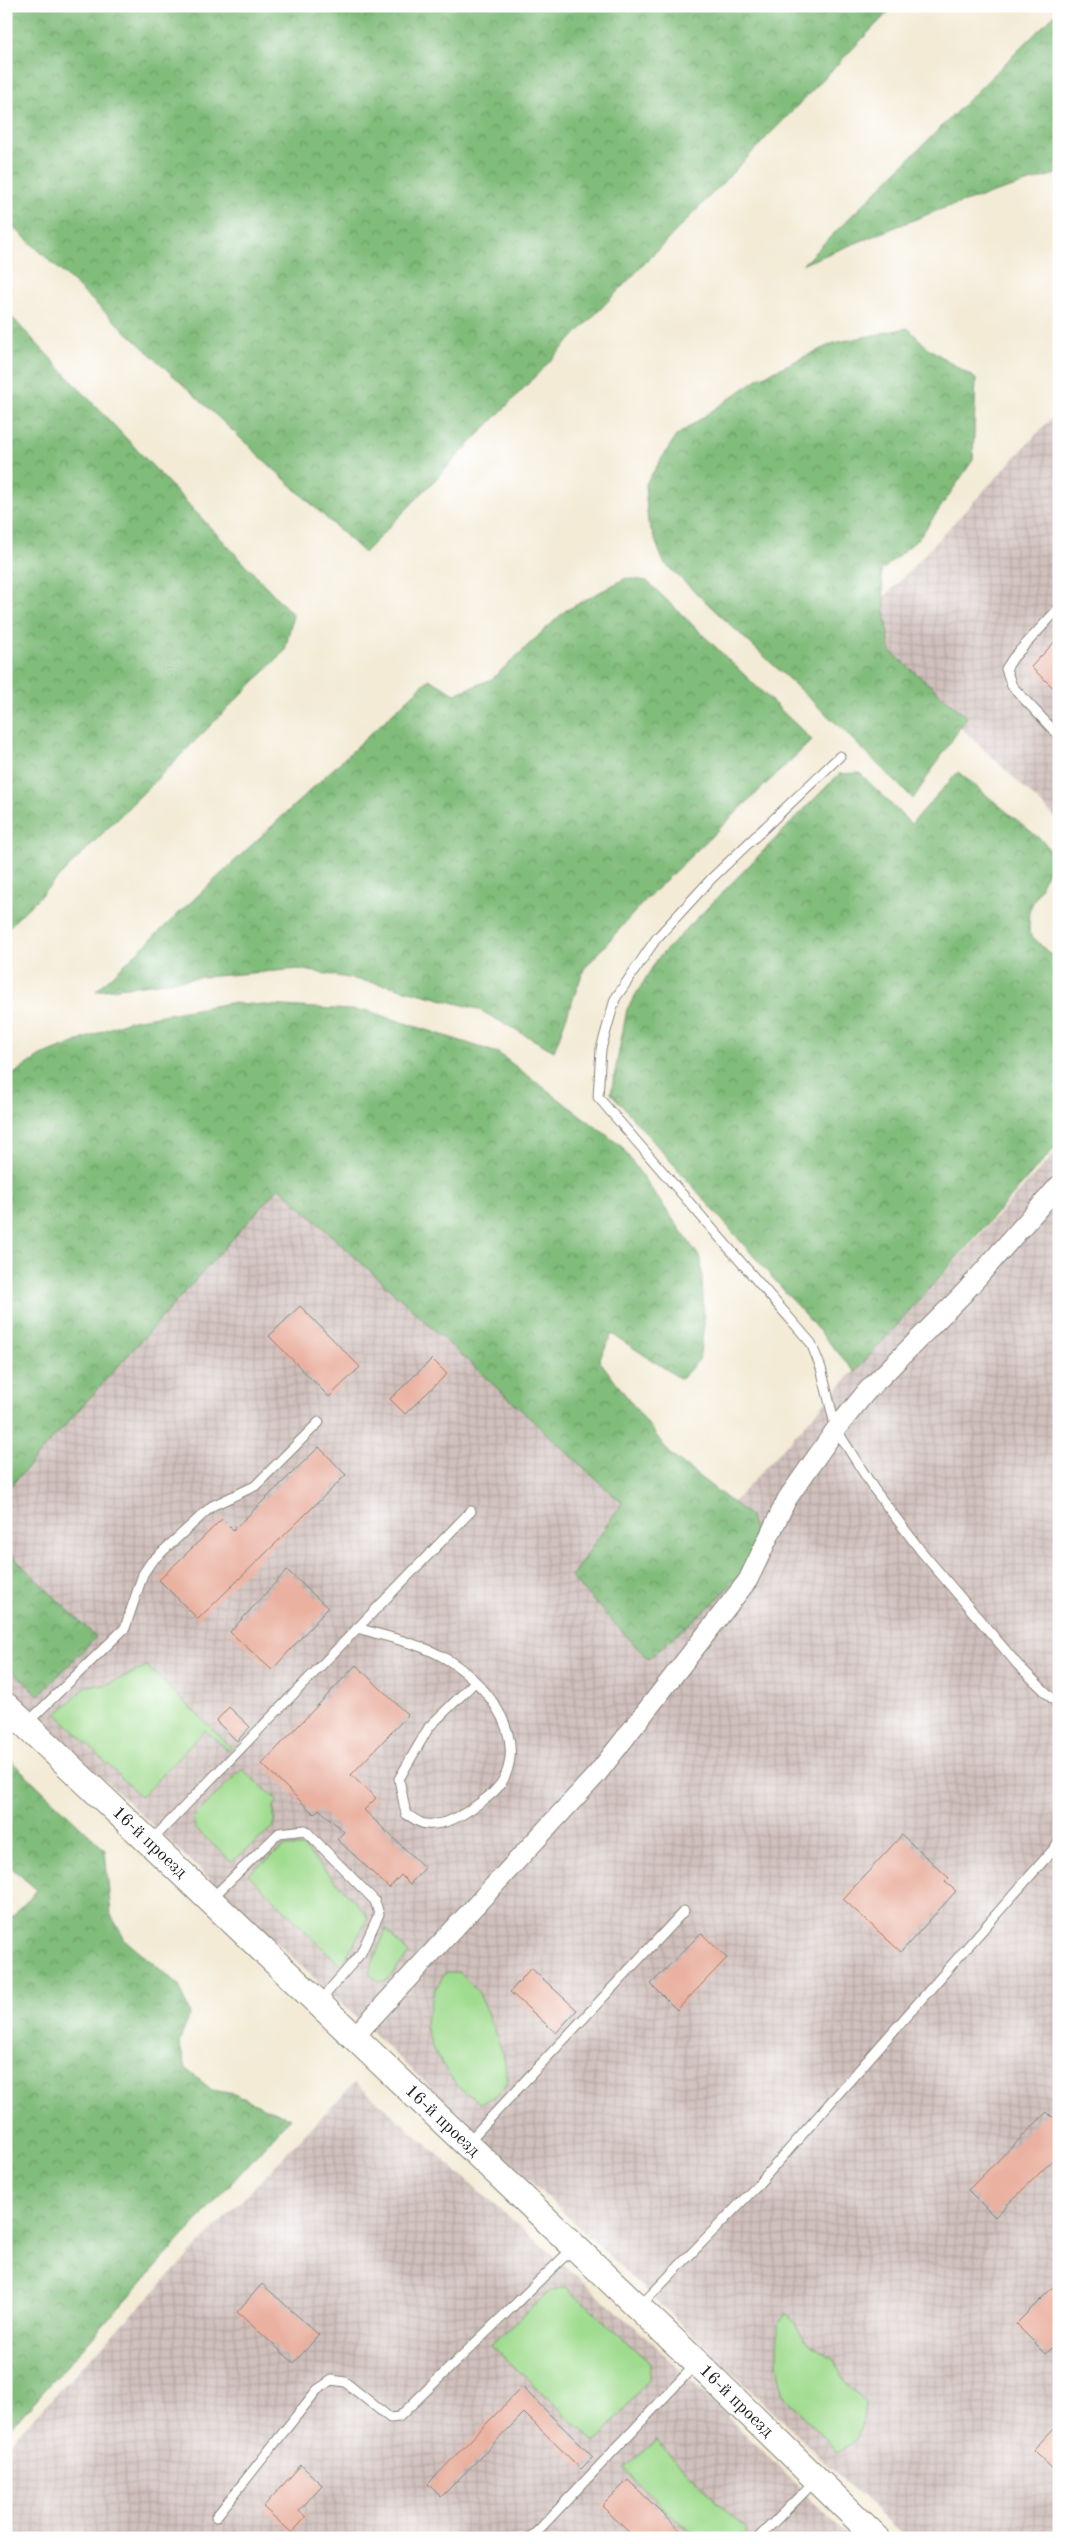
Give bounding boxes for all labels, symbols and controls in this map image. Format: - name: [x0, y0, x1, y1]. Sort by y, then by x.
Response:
- street label: 16-й проезд: [109, 1803, 190, 1882]
- street label: 16-й проезд: [402, 2081, 483, 2160]
- street label: 16-й проезд: [696, 2361, 777, 2441]

